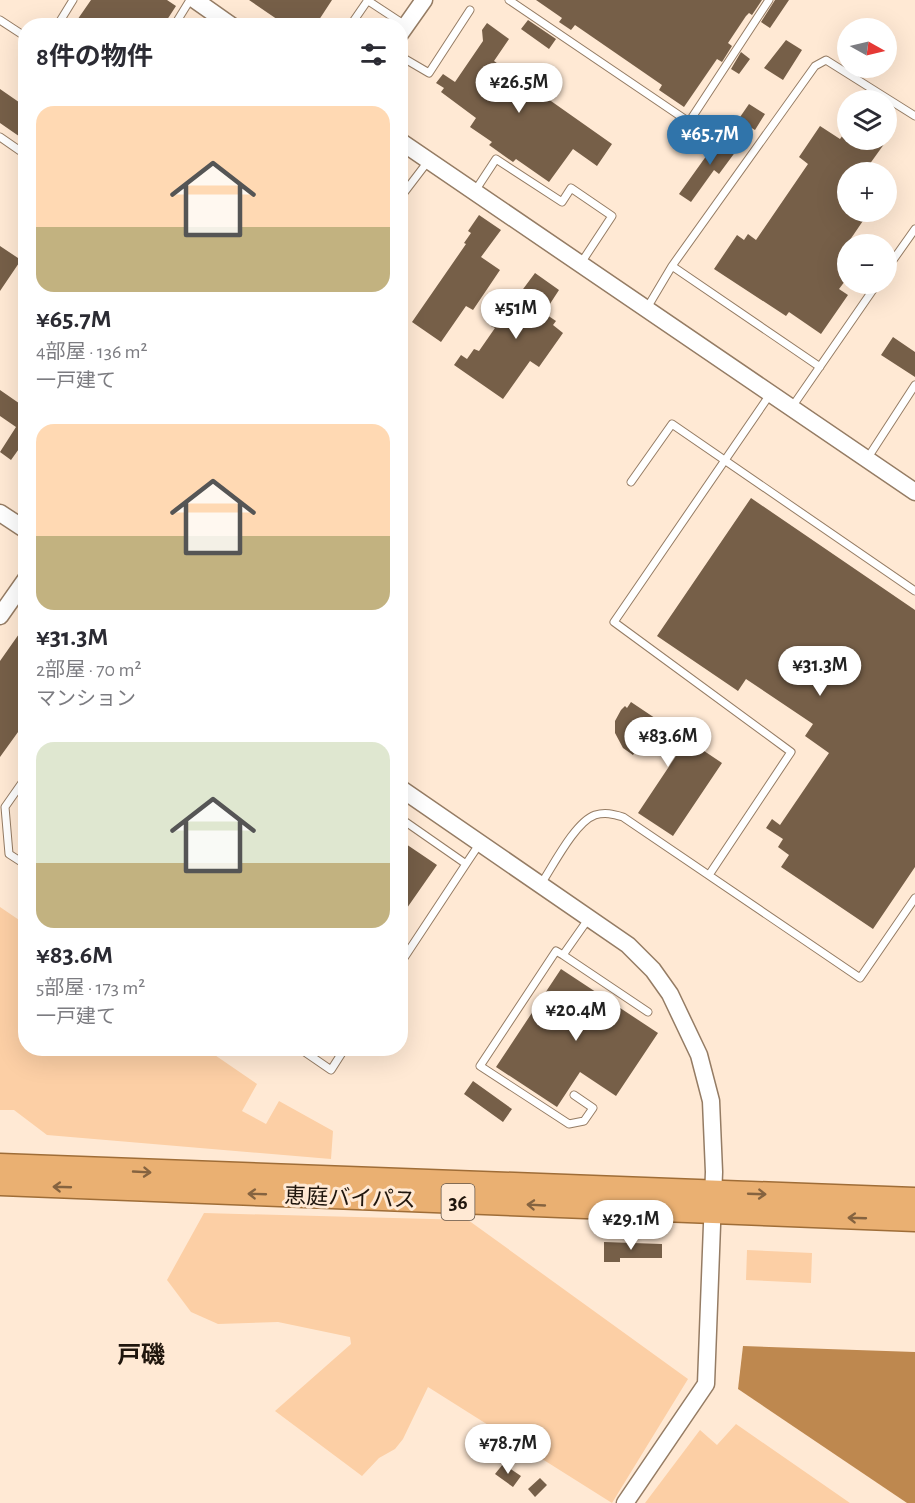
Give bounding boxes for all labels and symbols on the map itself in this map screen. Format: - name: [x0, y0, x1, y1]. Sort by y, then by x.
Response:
- north arrow: [837, 18, 897, 78]
- pin: ¥26.5M: [470, 63, 568, 114]
- pin: ¥65.7M: [661, 115, 759, 166]
- pin: ¥51M: [480, 289, 552, 340]
- pin: ¥31.3M: [771, 646, 869, 697]
- pin: ¥83.6M: [619, 717, 717, 768]
- pin: ¥20.4M: [527, 991, 625, 1042]
- one-way arrow: [132, 1166, 152, 1177]
- one-way arrow: [53, 1181, 73, 1192]
- street label: 恵庭バイパス: [284, 1184, 416, 1211]
- road number: 36: [442, 1184, 474, 1220]
- one-way arrow: [248, 1188, 268, 1200]
- one-way arrow: [746, 1188, 766, 1199]
- one-way arrow: [526, 1200, 546, 1211]
- pin: ¥29.1M: [582, 1200, 680, 1251]
- one-way arrow: [847, 1213, 867, 1224]
- district label: 戸磯: [117, 1342, 165, 1368]
- pin: ¥78.7M: [459, 1424, 557, 1475]

